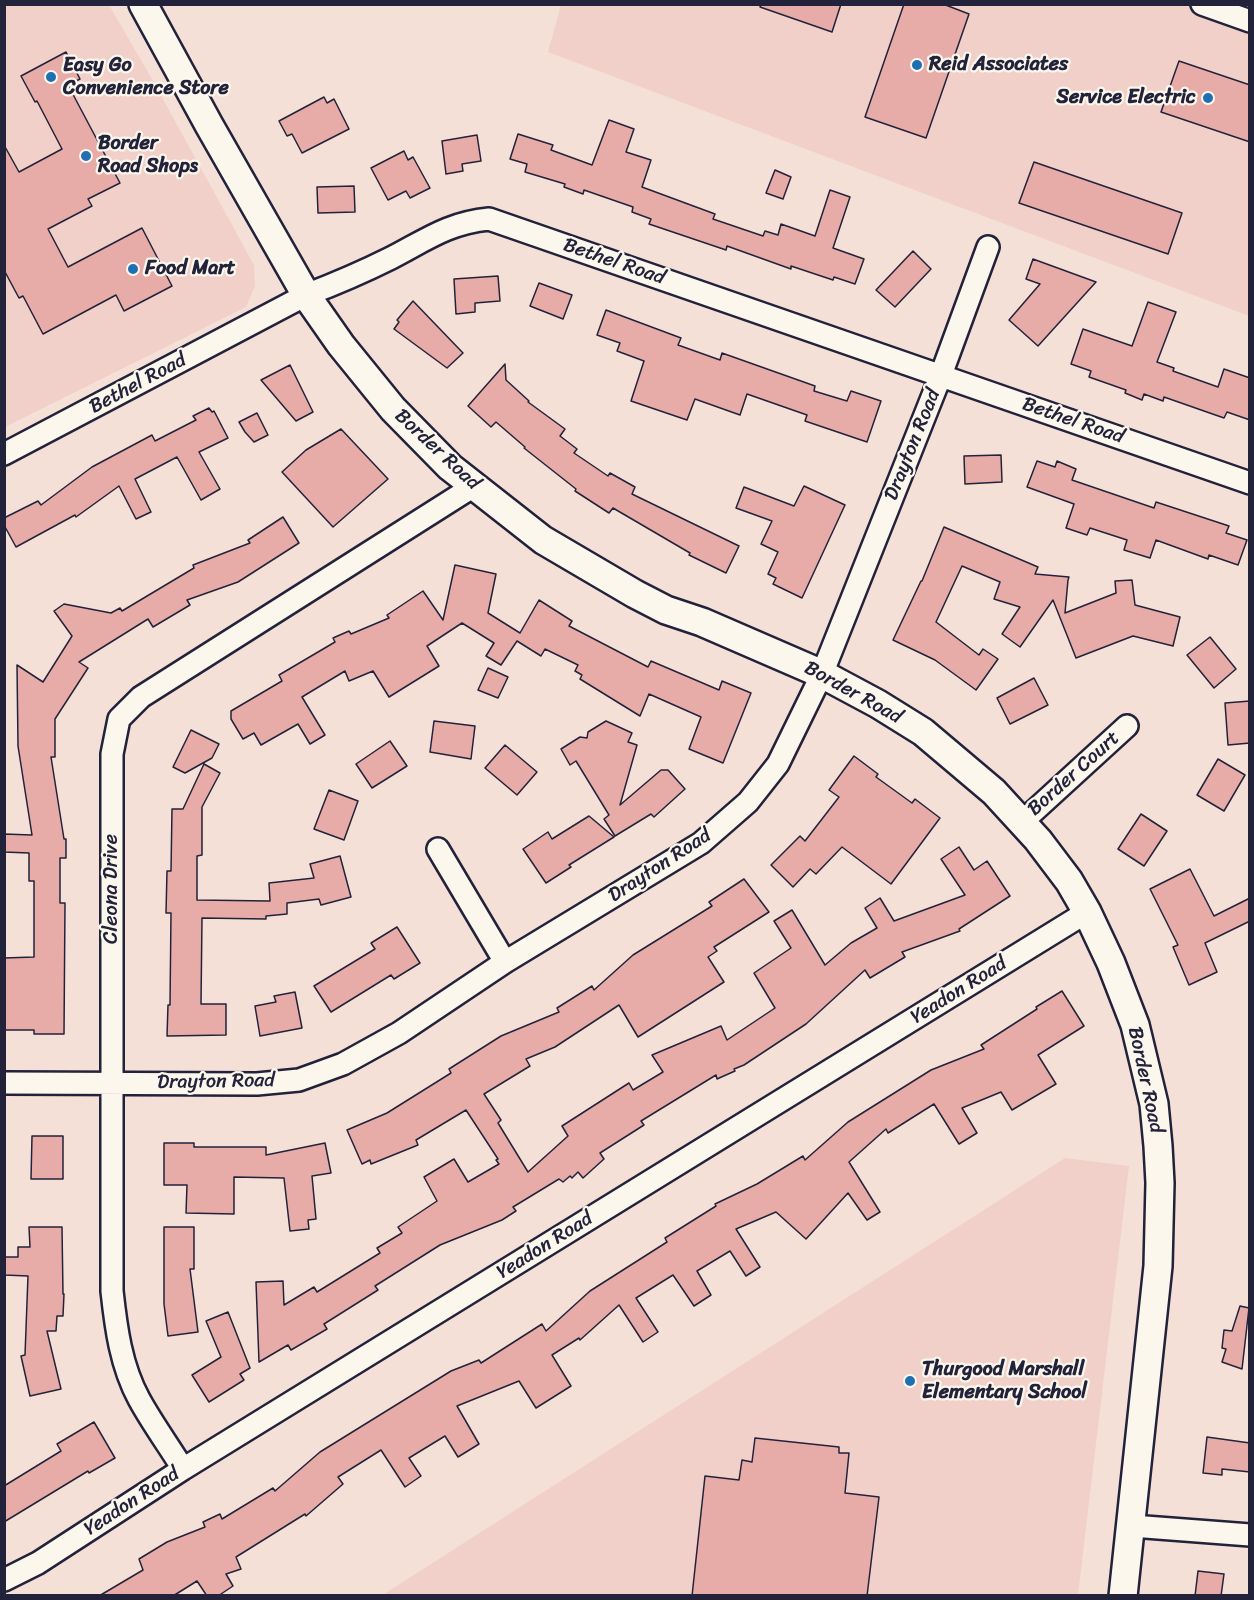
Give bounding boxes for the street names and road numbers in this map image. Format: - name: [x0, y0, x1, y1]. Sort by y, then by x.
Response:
- street label: Bethel Road: [560, 233, 668, 291]
- street label: Bethel Road: [85, 348, 191, 420]
- street label: Drayton Road: [880, 386, 946, 504]
- street label: Bethel Road: [1019, 392, 1127, 450]
- street label: Border Road: [389, 404, 485, 496]
- street label: Border Road: [800, 656, 906, 730]
- street label: Border Court: [1023, 726, 1125, 822]
- street label: Drayton Road: [604, 824, 716, 908]
- street label: Cleona Drive: [100, 834, 124, 944]
- street label: Yeadon Road: [907, 952, 1011, 1030]
- street label: Border Road: [1122, 1025, 1168, 1135]
- street label: Drayton Road: [157, 1069, 275, 1095]
- street label: Yeadon Road: [493, 1207, 597, 1285]
- street label: Yeadon Road: [80, 1462, 184, 1542]

